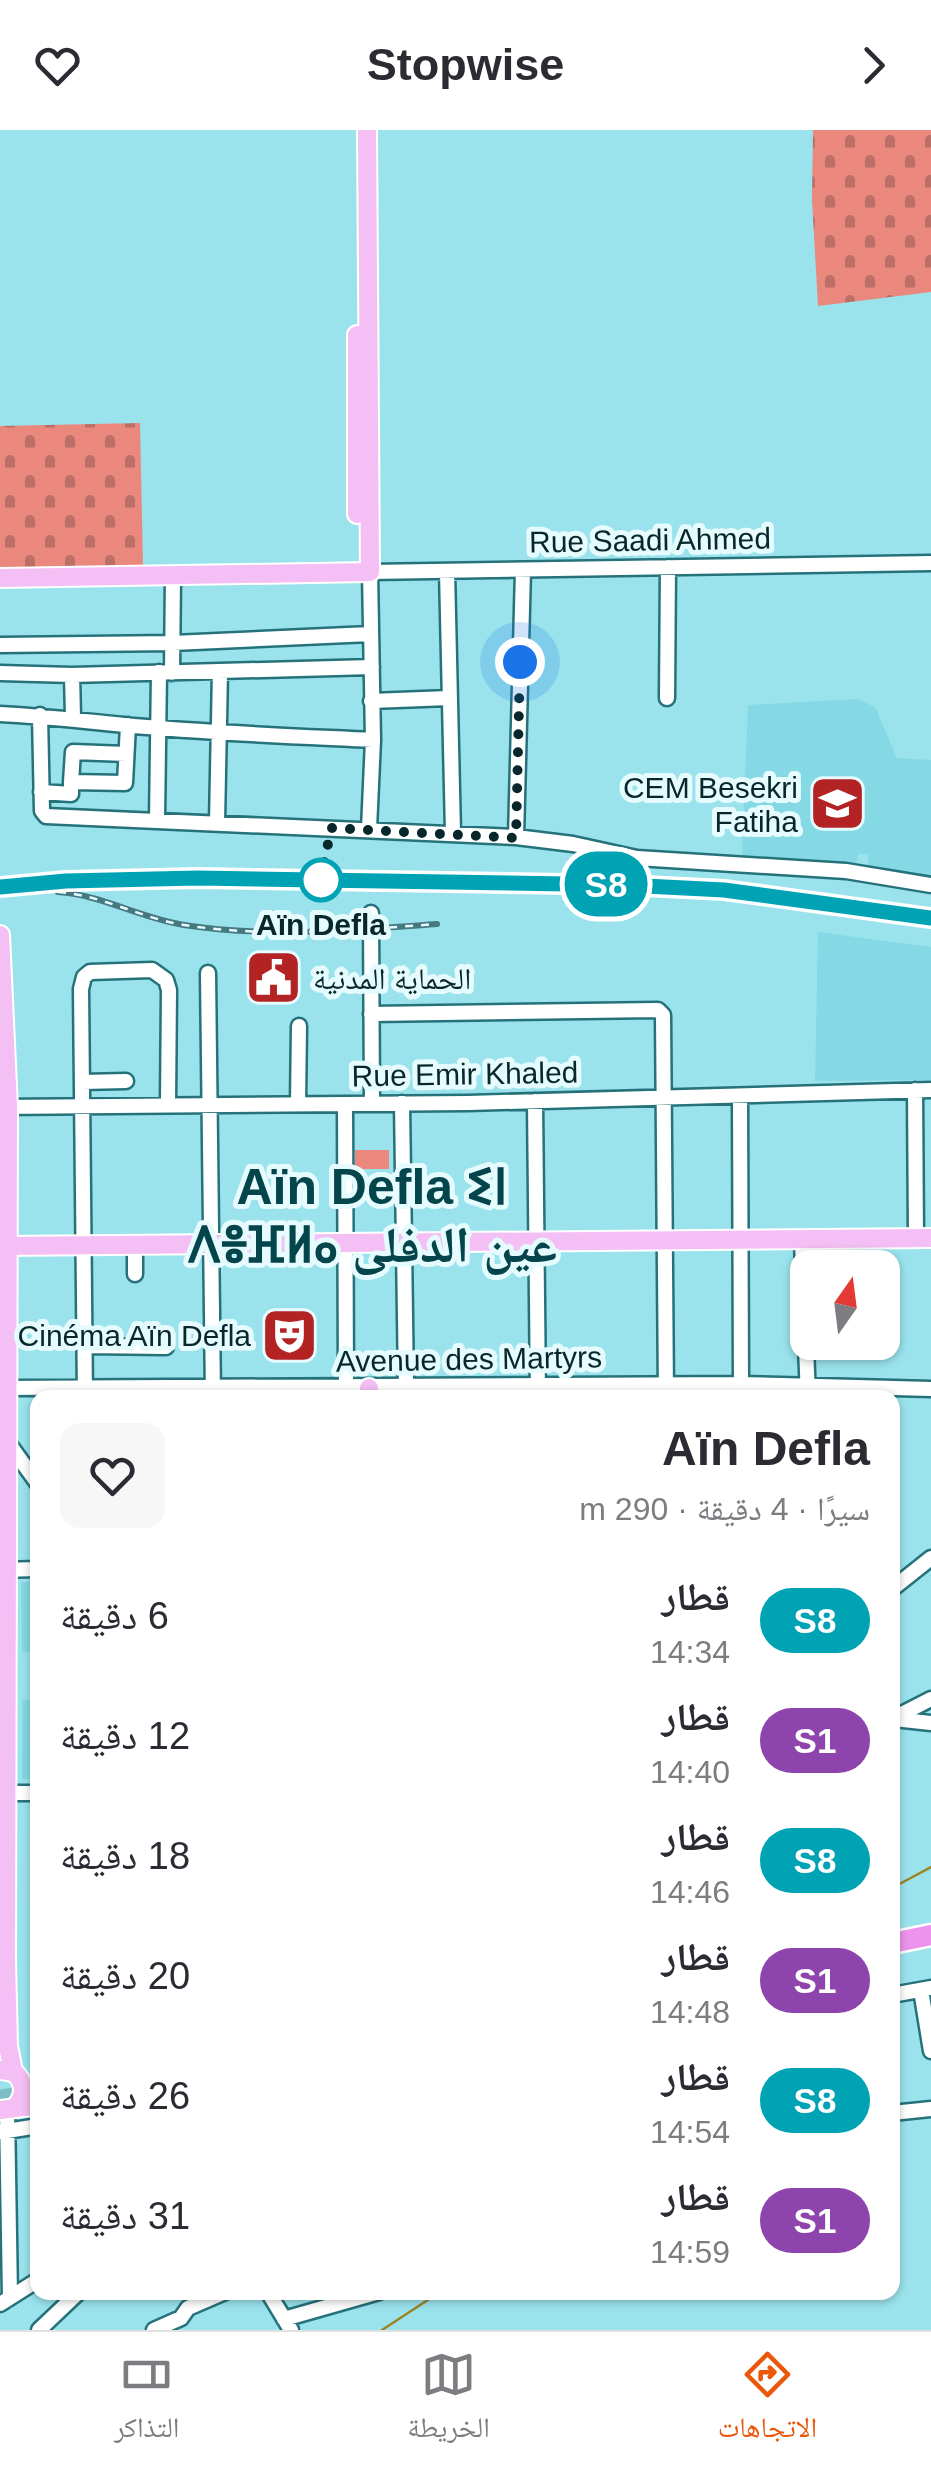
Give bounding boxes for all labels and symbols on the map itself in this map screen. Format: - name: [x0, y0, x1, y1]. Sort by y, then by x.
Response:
- street label: Rue Saadi Ahmed: [529, 521, 771, 559]
- your location: [495, 637, 545, 687]
- place label: CEM Besekri Fatiha: [623, 771, 798, 838]
- school or university icon: CEM Besekri Fatiha: [807, 774, 867, 834]
- line badge: S8: [561, 852, 651, 916]
- marker: Aïn Defla: [300, 859, 342, 901]
- place label: Aïn Defla: [256, 908, 386, 941]
- public building icon: الحماية المدنية: [244, 948, 304, 1008]
- place label: الحماية المدنية: [313, 962, 471, 995]
- street label: Rue Emir Khaled: [351, 1056, 579, 1092]
- district label: Aïn Defla ⵉⵏ ⴷⴻⴼⵍⴰ عين الدفلى: [187, 1159, 557, 1275]
- north arrow: [790, 1250, 900, 1360]
- theatre icon: Cinéma Aïn Defla: [260, 1305, 320, 1365]
- place label: Cinéma Aïn Defla: [18, 1319, 251, 1352]
- street label: Avenue des Martyrs: [336, 1340, 602, 1378]

